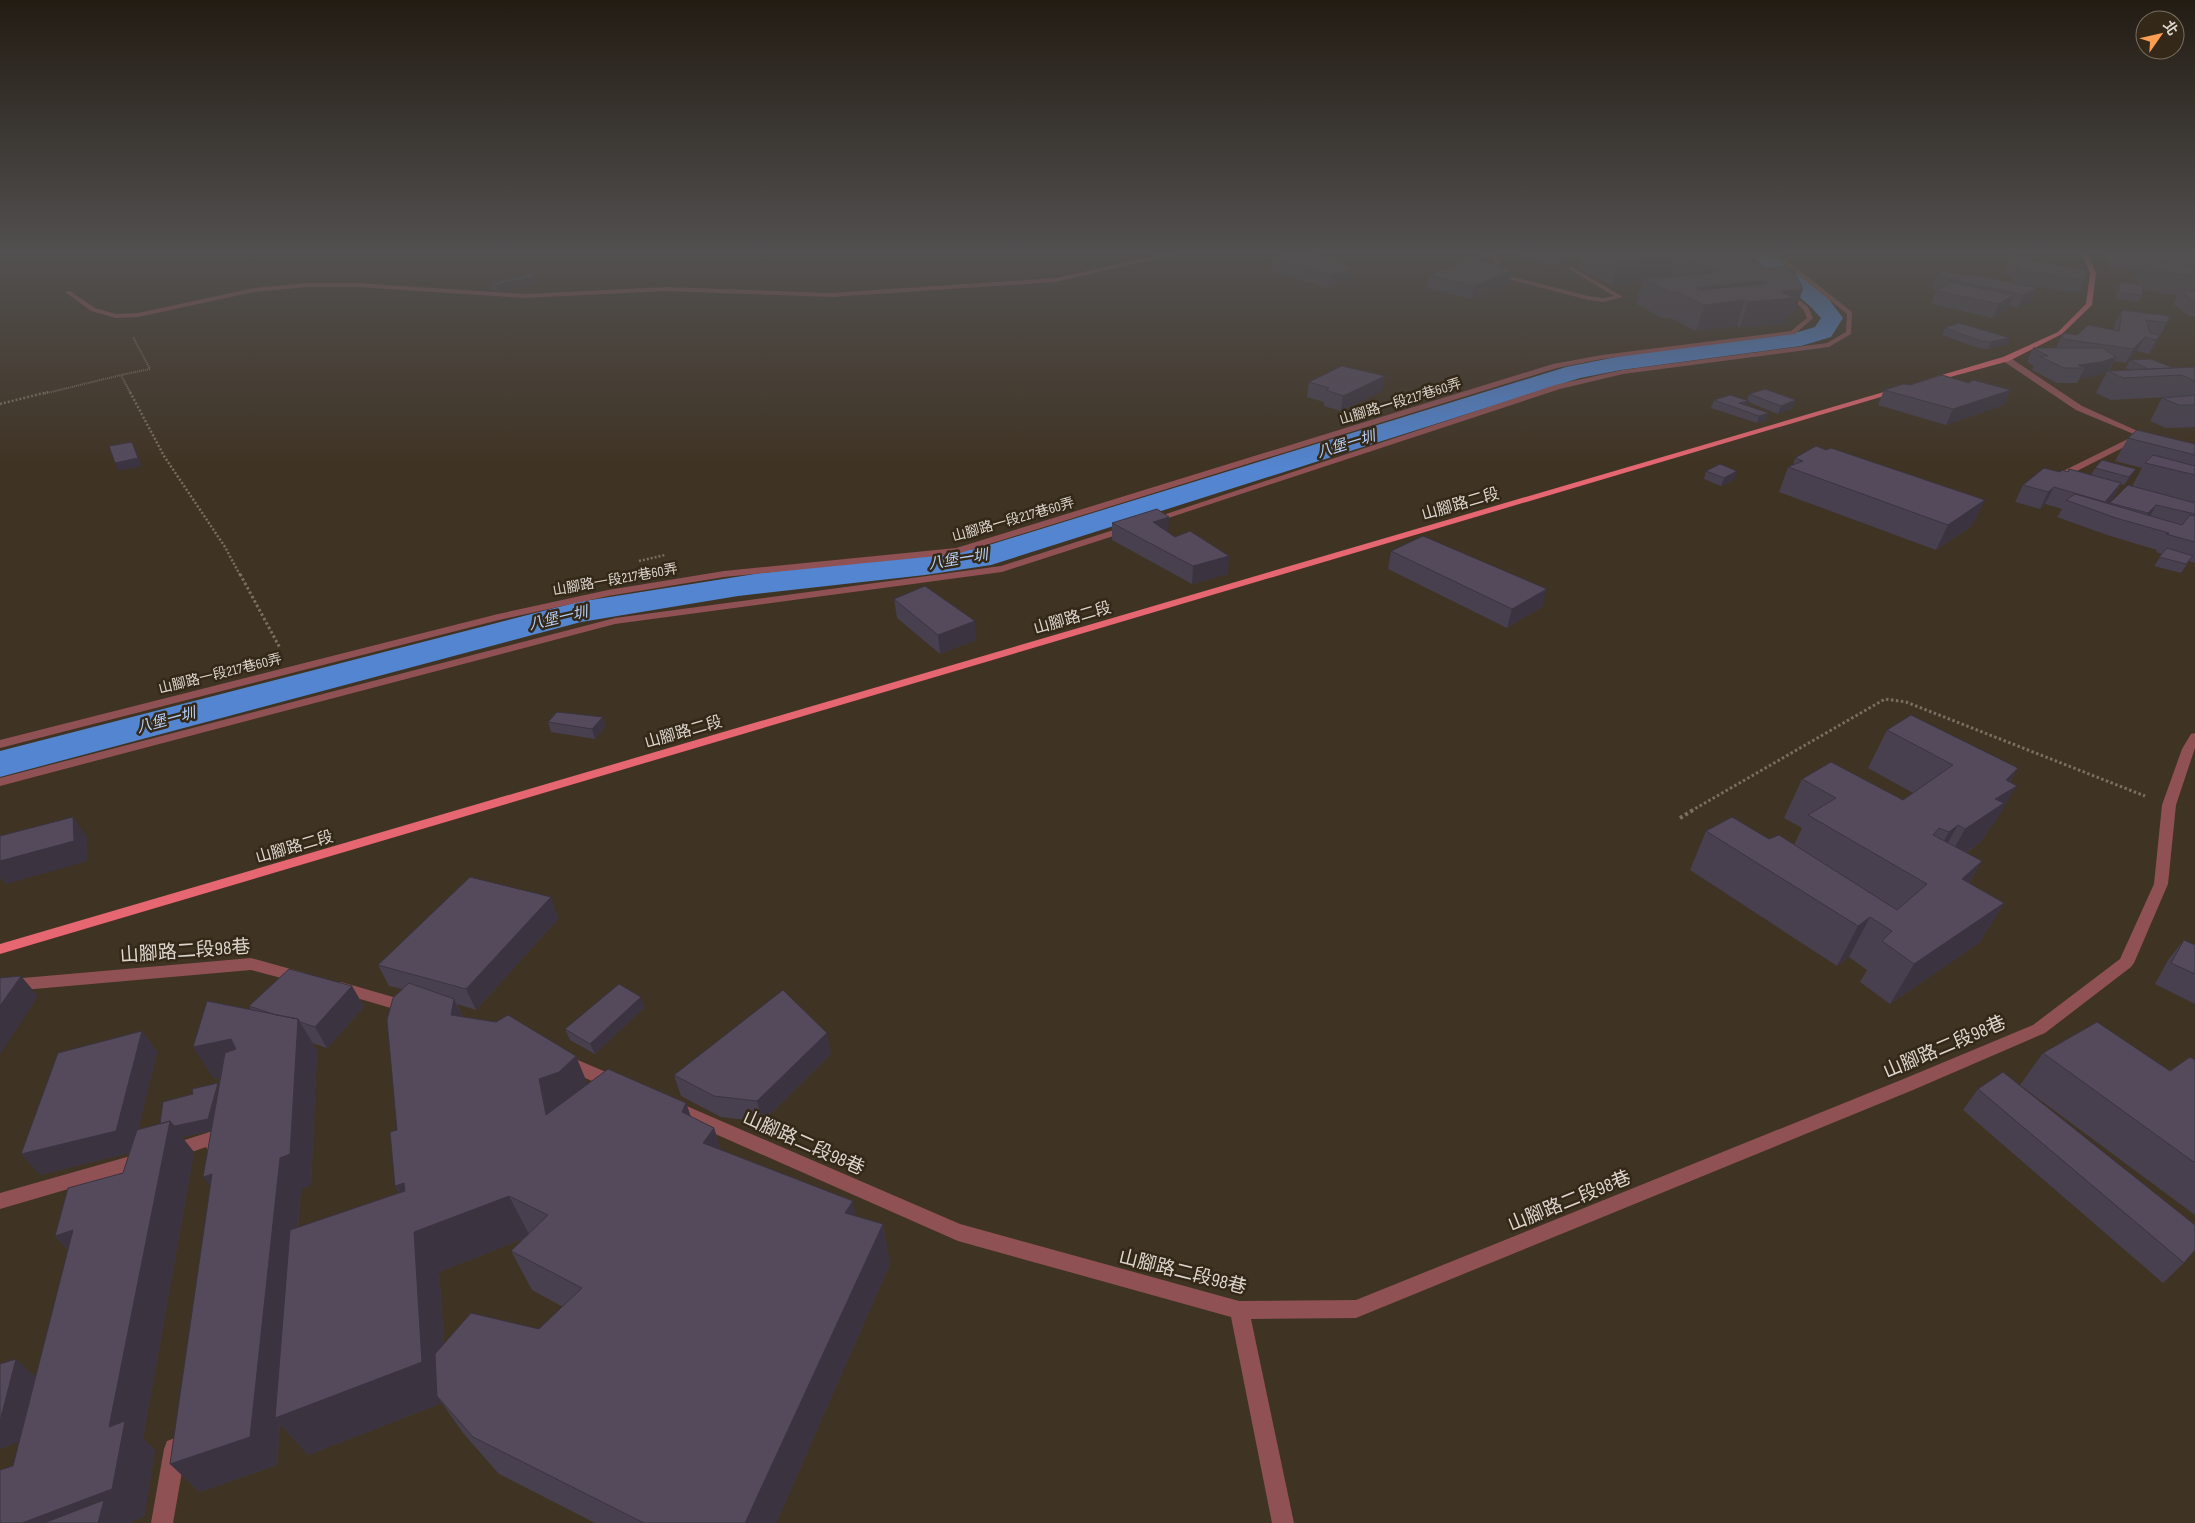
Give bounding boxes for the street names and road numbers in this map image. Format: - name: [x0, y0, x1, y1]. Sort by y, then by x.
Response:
- street label: 山腳路一段217巷60弄: [1337, 375, 1463, 428]
- street label: 山腳路二段: [1419, 484, 1501, 525]
- street label: 山腳路一段217巷60弄: [950, 494, 1076, 545]
- street label: 山腳路一段217巷60弄: [551, 560, 679, 599]
- street label: 山腳路二段: [1031, 598, 1113, 639]
- street label: 山腳路一段217巷60弄: [157, 650, 284, 697]
- street label: 山腳路二段: [642, 712, 724, 753]
- street label: 山腳路二段: [253, 827, 335, 868]
- street label: 山腳路二段98巷: [119, 935, 251, 968]
- street label: 山腳路二段98巷: [1880, 1011, 2009, 1084]
- street label: 山腳路二段98巷: [739, 1106, 868, 1180]
- street label: 山腳路二段98巷: [1505, 1166, 1634, 1237]
- street label: 山腳路二段98巷: [1116, 1245, 1249, 1299]

